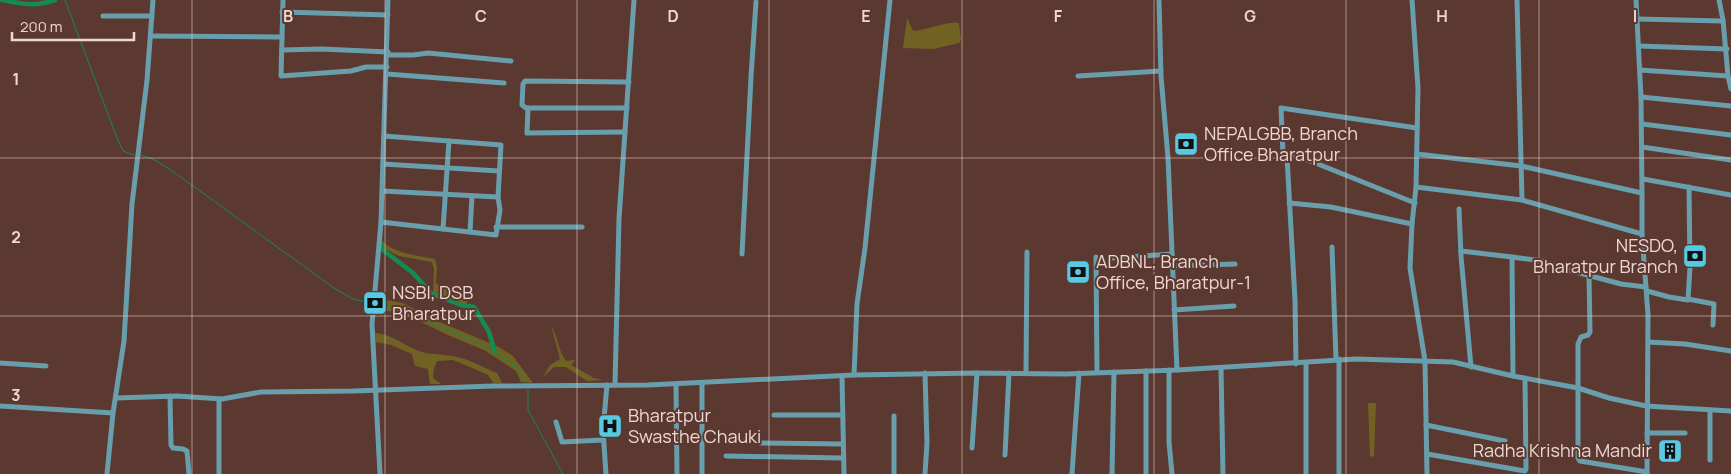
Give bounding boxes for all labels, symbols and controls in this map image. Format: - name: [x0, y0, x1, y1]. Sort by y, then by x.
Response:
- text: B: [283, 5, 293, 27]
- text: C: [475, 5, 487, 27]
- text: D: [667, 5, 679, 27]
- text: E: [861, 5, 871, 27]
- text: F: [1054, 5, 1063, 27]
- text: G: [1244, 5, 1256, 27]
- text: H: [1436, 5, 1448, 27]
- text: I: [1633, 5, 1637, 27]
- scale bar: [12, 10, 135, 42]
- text: 200 m: [20, 16, 63, 37]
- text: 1: [12, 68, 20, 90]
- place label: NEPALGBB, Branch Office Bharatpur: [1204, 121, 1358, 166]
- bank icon: NEPALGBB, Branch Office Bharatpur: [1173, 131, 1199, 157]
- text: 2: [11, 226, 21, 248]
- place label: NESDO, Bharatpur Branch: [1533, 233, 1678, 278]
- bank icon: NESDO, Bharatpur Branch: [1682, 243, 1708, 269]
- place label: ADBNL, Branch Office, Bharatpur-1: [1096, 249, 1251, 294]
- bank icon: ADBNL, Branch Office, Bharatpur-1: [1065, 259, 1091, 285]
- place label: NSBI, DSB Bharatpur: [392, 280, 475, 325]
- bank icon: NSBI, DSB Bharatpur: [362, 290, 388, 316]
- text: 3: [11, 384, 21, 406]
- place label: Bharatpur Swasthe Chauki: [628, 403, 761, 448]
- hospital icon: Bharatpur Swasthe Chauki: [597, 413, 623, 439]
- place label: Radha Krishna Mandir: [1473, 438, 1653, 462]
- building icon: Radha Krishna Mandir: [1657, 438, 1683, 464]

